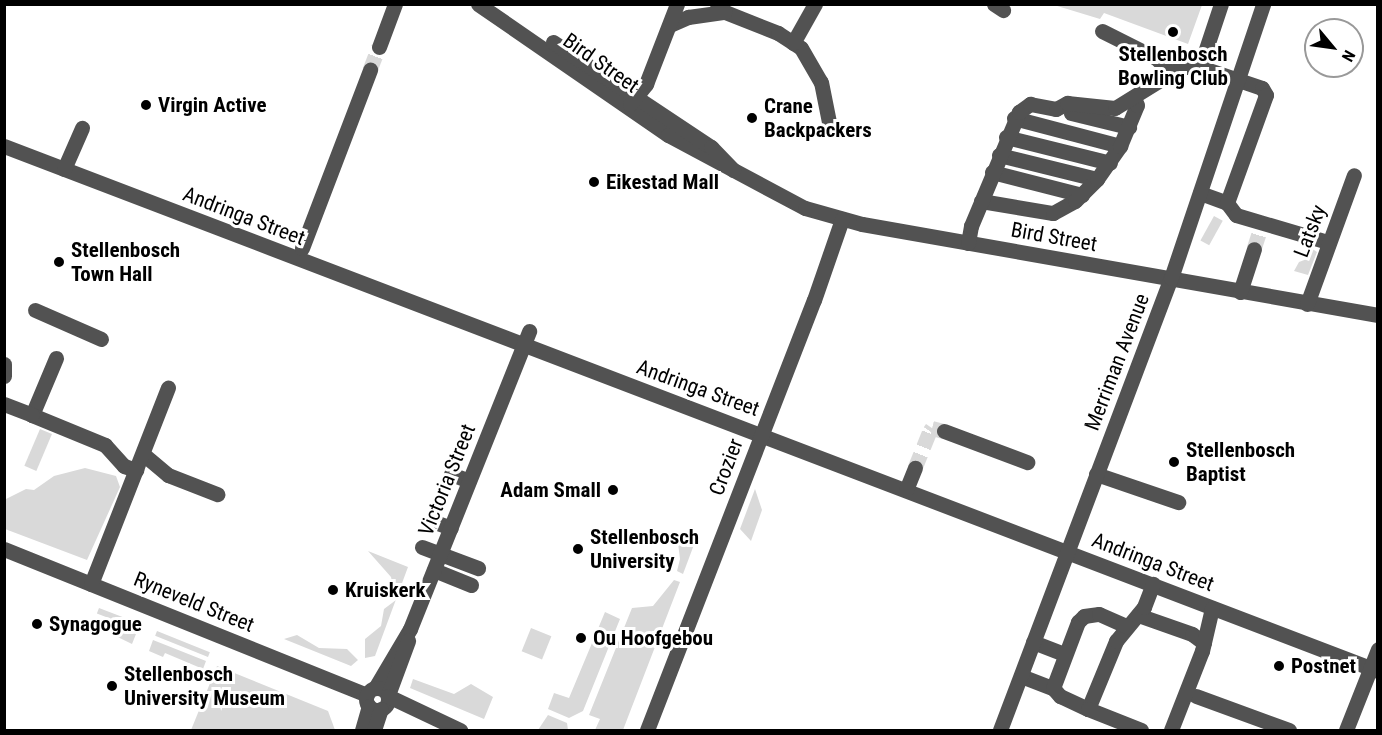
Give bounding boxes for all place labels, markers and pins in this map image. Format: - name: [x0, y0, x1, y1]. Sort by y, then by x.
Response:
- marker: Stellenbosch Bowling Club: [1166, 25, 1180, 39]
- place label: Stellenbosch Bowling Club: [1118, 41, 1228, 91]
- place label: Virgin Active: [158, 92, 266, 118]
- place label: Crane Backpackers: [764, 93, 872, 143]
- marker: Virgin Active: [139, 98, 153, 112]
- marker: Crane Backpackers: [745, 111, 759, 125]
- place label: Eikestad Mall: [606, 169, 719, 195]
- marker: Eikestad Mall: [587, 175, 601, 189]
- place label: Stellenbosch Town Hall: [71, 237, 180, 287]
- marker: Stellenbosch Town Hall: [52, 255, 66, 269]
- place label: Stellenbosch Baptist: [1186, 437, 1295, 487]
- marker: Stellenbosch Baptist: [1167, 455, 1181, 469]
- place label: Adam Small: [500, 477, 601, 503]
- marker: Adam Small: [606, 483, 620, 497]
- place label: Stellenbosch University: [590, 524, 699, 574]
- marker: Stellenbosch University: [571, 542, 585, 556]
- place label: Kruiskerk: [345, 577, 426, 603]
- marker: Kruiskerk: [326, 583, 340, 597]
- place label: Synagogue: [49, 611, 142, 637]
- marker: Synagogue: [30, 617, 44, 631]
- place label: Ou Hoofgebou: [593, 625, 713, 651]
- marker: Ou Hoofgebou: [574, 631, 588, 645]
- place label: Postnet: [1291, 653, 1356, 679]
- marker: Postnet: [1272, 659, 1286, 673]
- place label: Stellenbosch University Museum: [124, 661, 285, 711]
- marker: Stellenbosch University Museum: [105, 679, 119, 693]

